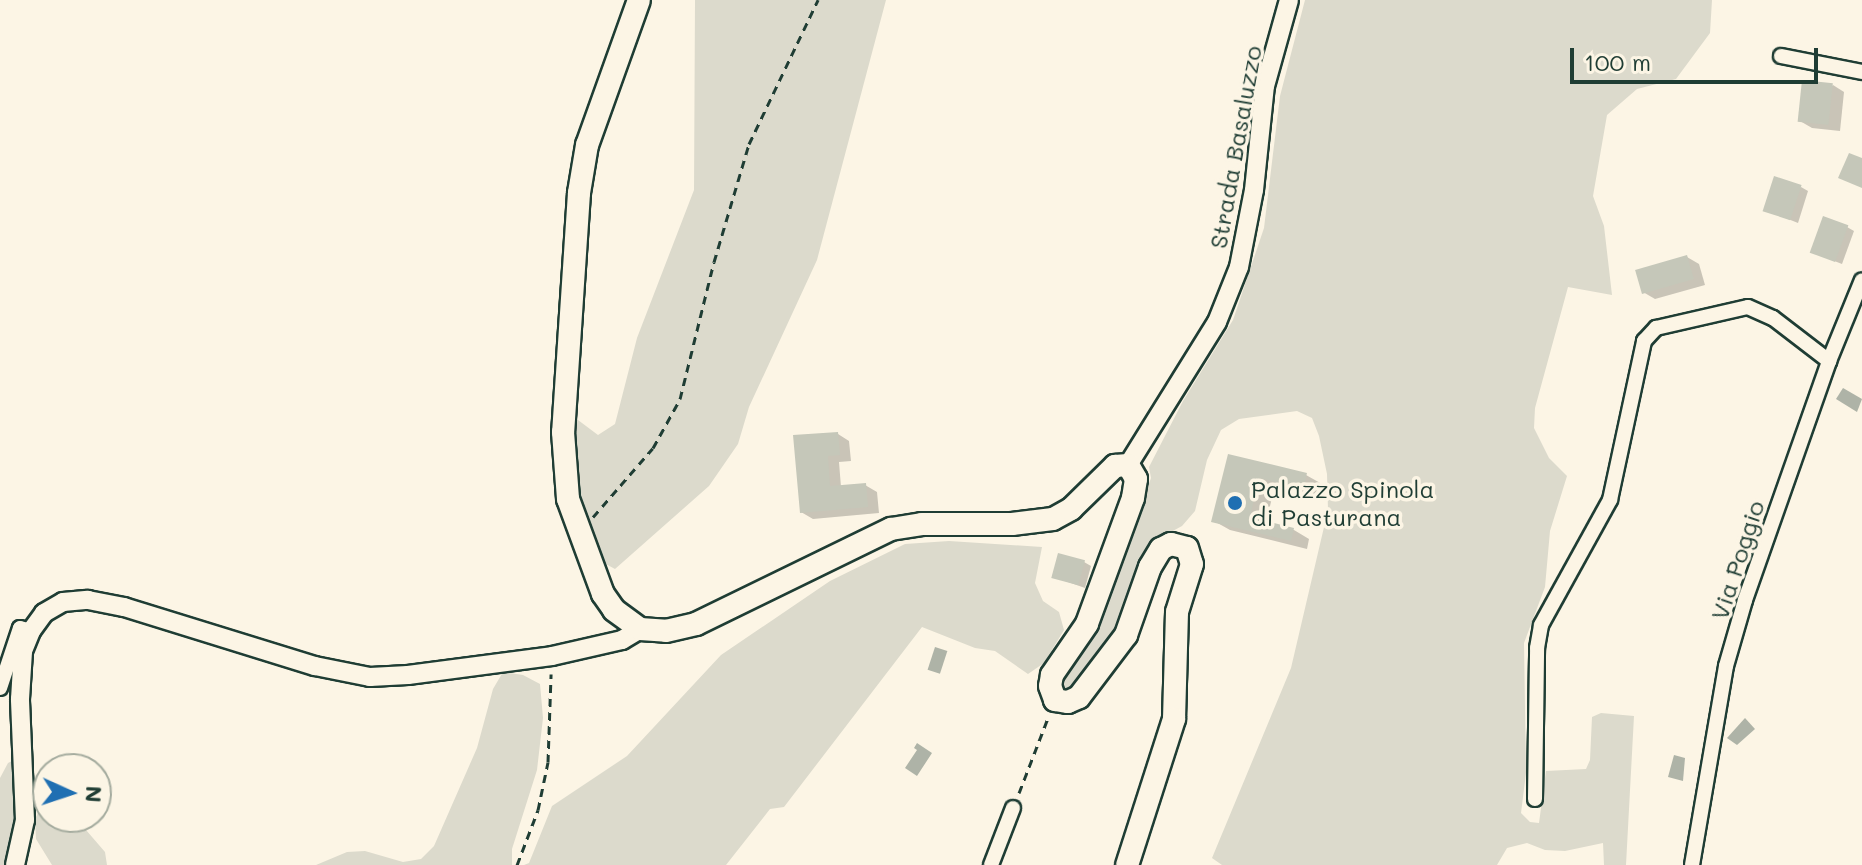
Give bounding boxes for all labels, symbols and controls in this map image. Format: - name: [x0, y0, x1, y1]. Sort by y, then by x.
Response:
- scale bar: [1574, 32, 1822, 82]
- street label: Strada Basaluzzo: [1203, 43, 1267, 251]
- text: 100 m: [1584, 46, 1651, 77]
- place label: Palazzo Spinola di Pasturana: [1251, 475, 1434, 531]
- marker: Palazzo Spinola di Pasturana: [1226, 494, 1244, 512]
- street label: Via Poggio: [1704, 497, 1770, 623]
- north arrow: [32, 753, 112, 833]
- text: N: [80, 785, 109, 803]

